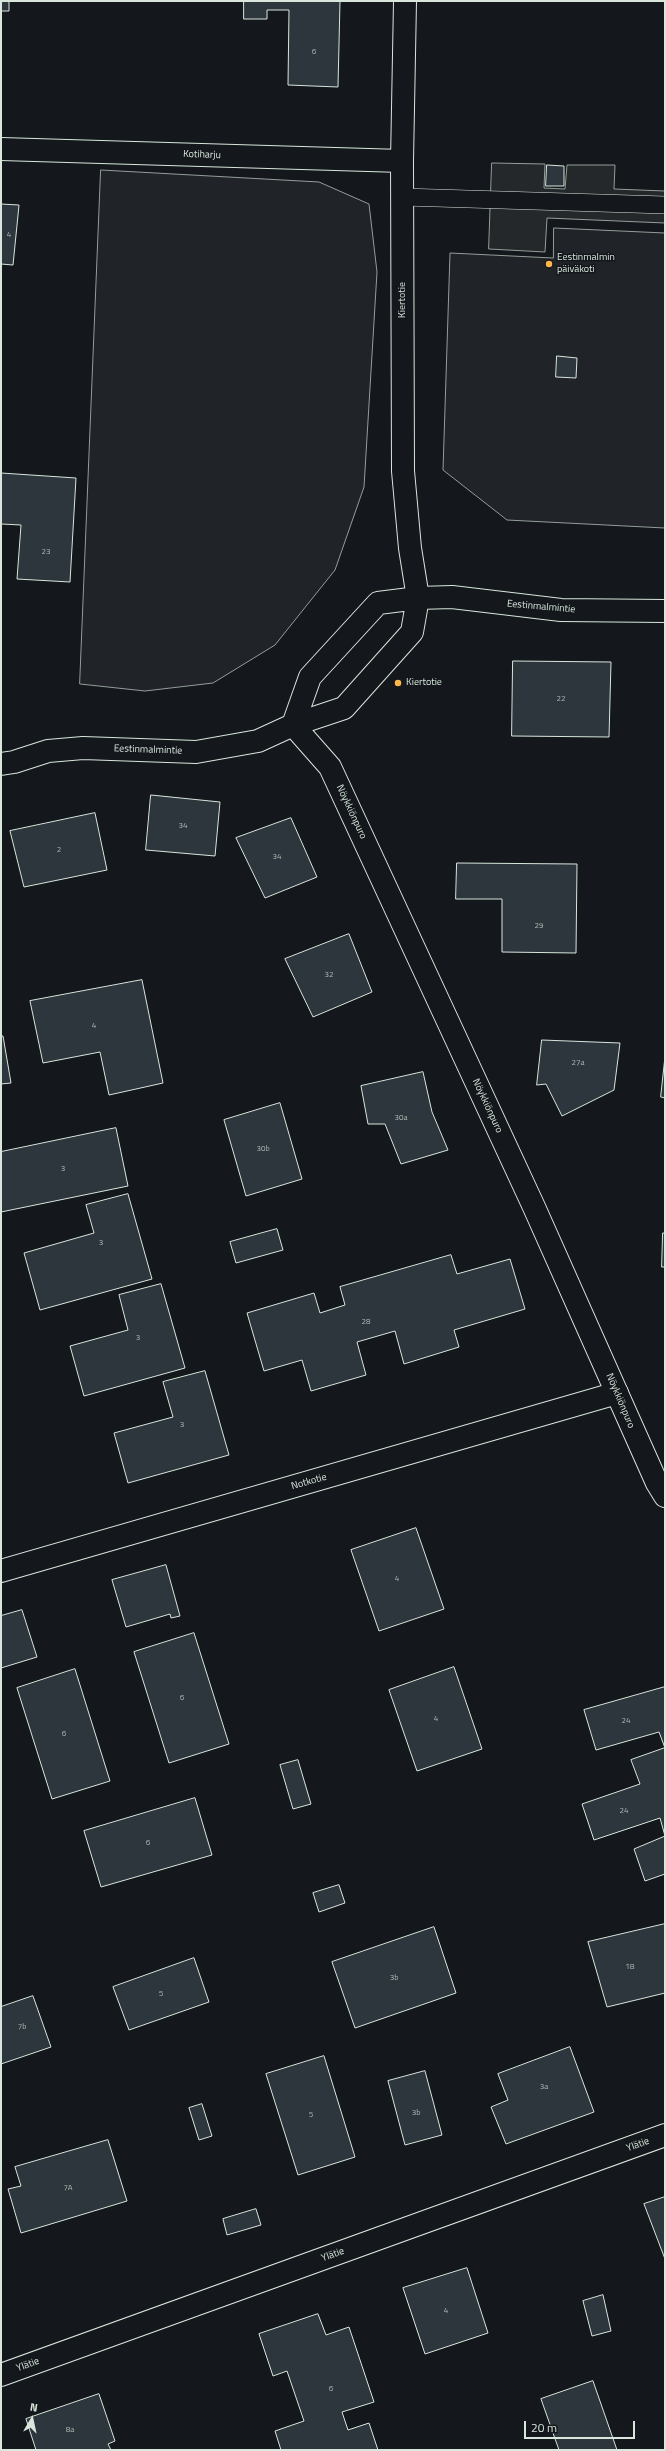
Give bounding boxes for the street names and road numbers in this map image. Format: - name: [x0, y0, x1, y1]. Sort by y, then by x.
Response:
- street label: Kotiharju: [183, 148, 221, 162]
- street label: Kiertotie: [397, 282, 409, 318]
- street label: Eestinmalmintie: [506, 598, 576, 616]
- street label: Eestinmalmintie: [114, 743, 182, 757]
- street label: Nöykkiönpuro: [333, 783, 369, 841]
- street label: Nöykkiönpuro: [469, 1077, 505, 1135]
- street label: Nöykkiönpuro: [603, 1372, 637, 1430]
- street label: Notkotie: [290, 1471, 328, 1493]
- street label: Ylätie: [625, 2135, 651, 2155]
- street label: Ylätie: [320, 2245, 346, 2265]
- street label: Ylätie: [15, 2355, 41, 2375]

